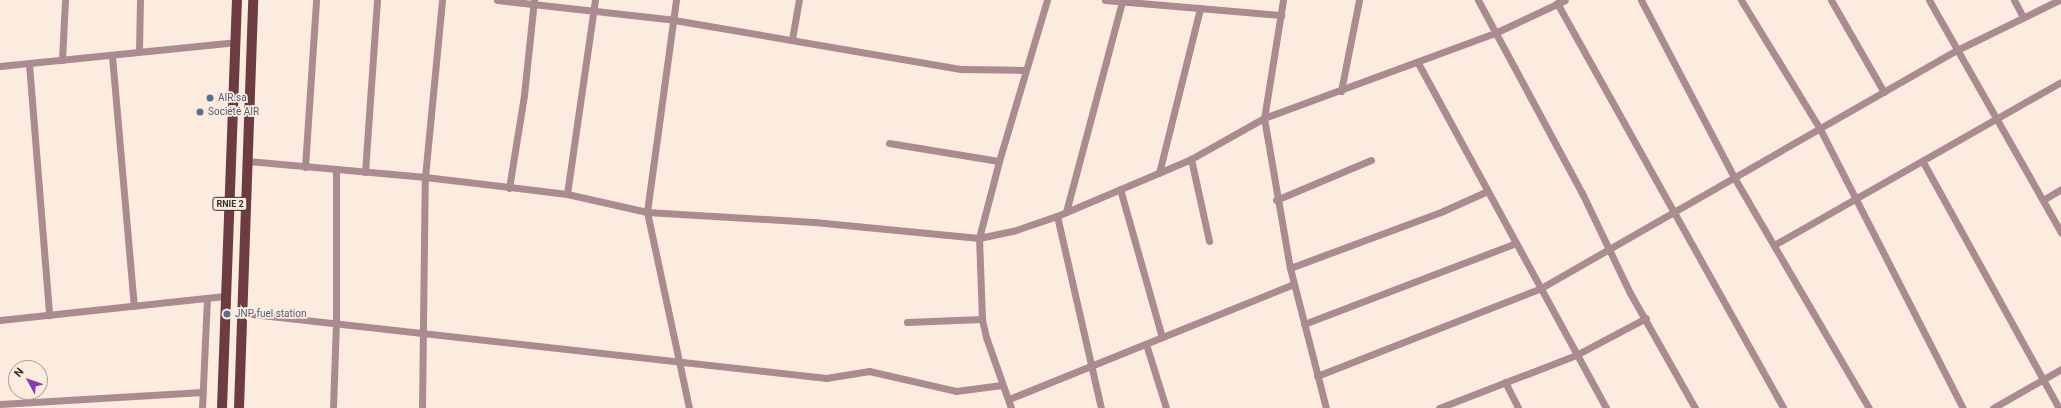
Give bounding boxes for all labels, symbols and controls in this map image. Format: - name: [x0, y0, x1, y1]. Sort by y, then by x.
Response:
- place label: AIR.sa: [218, 92, 247, 104]
- marker: AIR.sa: [205, 93, 215, 103]
- place label: Société AIR: [208, 106, 259, 118]
- marker: Société AIR: [195, 107, 205, 117]
- road number: RNIE 2: [212, 197, 248, 211]
- place label: JNP fuel station: [235, 308, 306, 320]
- marker: JNP fuel station: [222, 309, 232, 319]
- north arrow: [8, 360, 48, 400]
- text: N: [12, 365, 27, 380]

